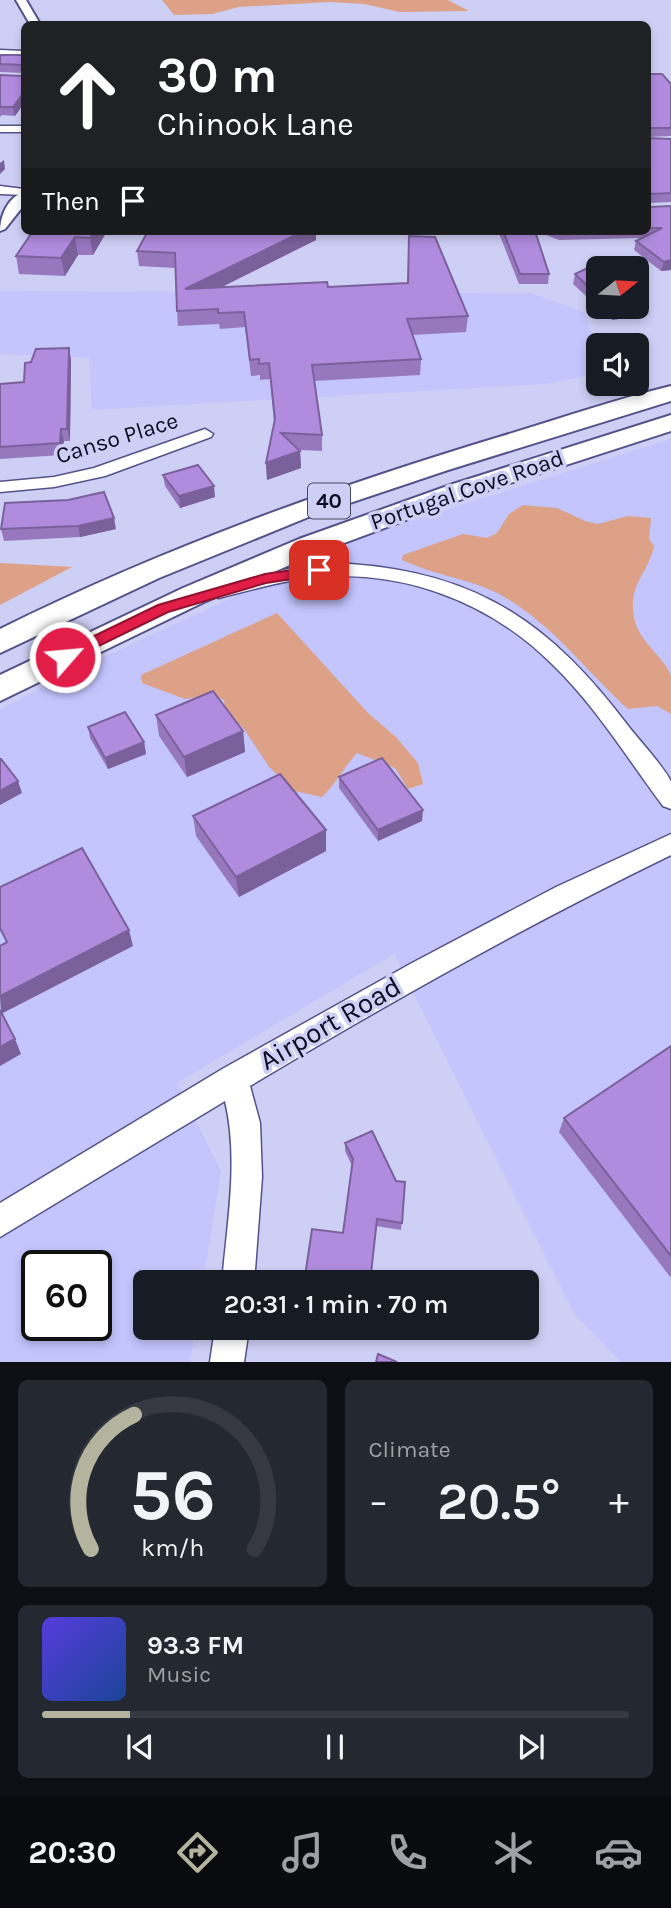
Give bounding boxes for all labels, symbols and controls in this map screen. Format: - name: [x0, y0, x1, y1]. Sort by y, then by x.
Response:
- text: 30 m: [157, 47, 277, 104]
- icon: ahead: [42, 49, 133, 140]
- text: Chinook Lane: [157, 106, 354, 143]
- icon: arrive: [114, 182, 152, 220]
- text: Then: [42, 186, 100, 217]
- north arrow: [586, 256, 649, 318]
- map controls: [586, 256, 649, 396]
- button: sound: [586, 333, 649, 396]
- street label: Canso Place: [53, 407, 181, 469]
- street label: Portugal Cove Road: [367, 444, 567, 536]
- road number: 40: [308, 484, 350, 518]
- pin: [289, 540, 349, 600]
- icon: arrive: [300, 551, 338, 589]
- position arrow: [28, 620, 102, 694]
- street label: Airport Road: [253, 969, 407, 1077]
- speed limit sign: 60: [21, 1250, 112, 1341]
- text: 20:31 · 1 min · 70 m: [224, 1289, 448, 1320]
- text: Climate: [369, 1436, 451, 1463]
- text: 56: [129, 1453, 216, 1538]
- text: 20.5°: [437, 1471, 561, 1532]
- text: −: [369, 1479, 388, 1524]
- text: +: [609, 1479, 629, 1524]
- text: km/h: [141, 1533, 204, 1562]
- text: 93.3 FM: [147, 1630, 244, 1661]
- text: Music: [147, 1661, 211, 1688]
- icon: previous: [121, 1728, 159, 1766]
- icon: pause: [316, 1728, 354, 1766]
- icon: next: [512, 1728, 550, 1766]
- icon: directions: [173, 1828, 222, 1877]
- icon: music: [278, 1828, 327, 1877]
- icon: phone: [383, 1828, 432, 1877]
- icon: climate: [489, 1828, 538, 1877]
- icon: car: [594, 1828, 643, 1877]
- text: 20:30: [28, 1834, 117, 1871]

